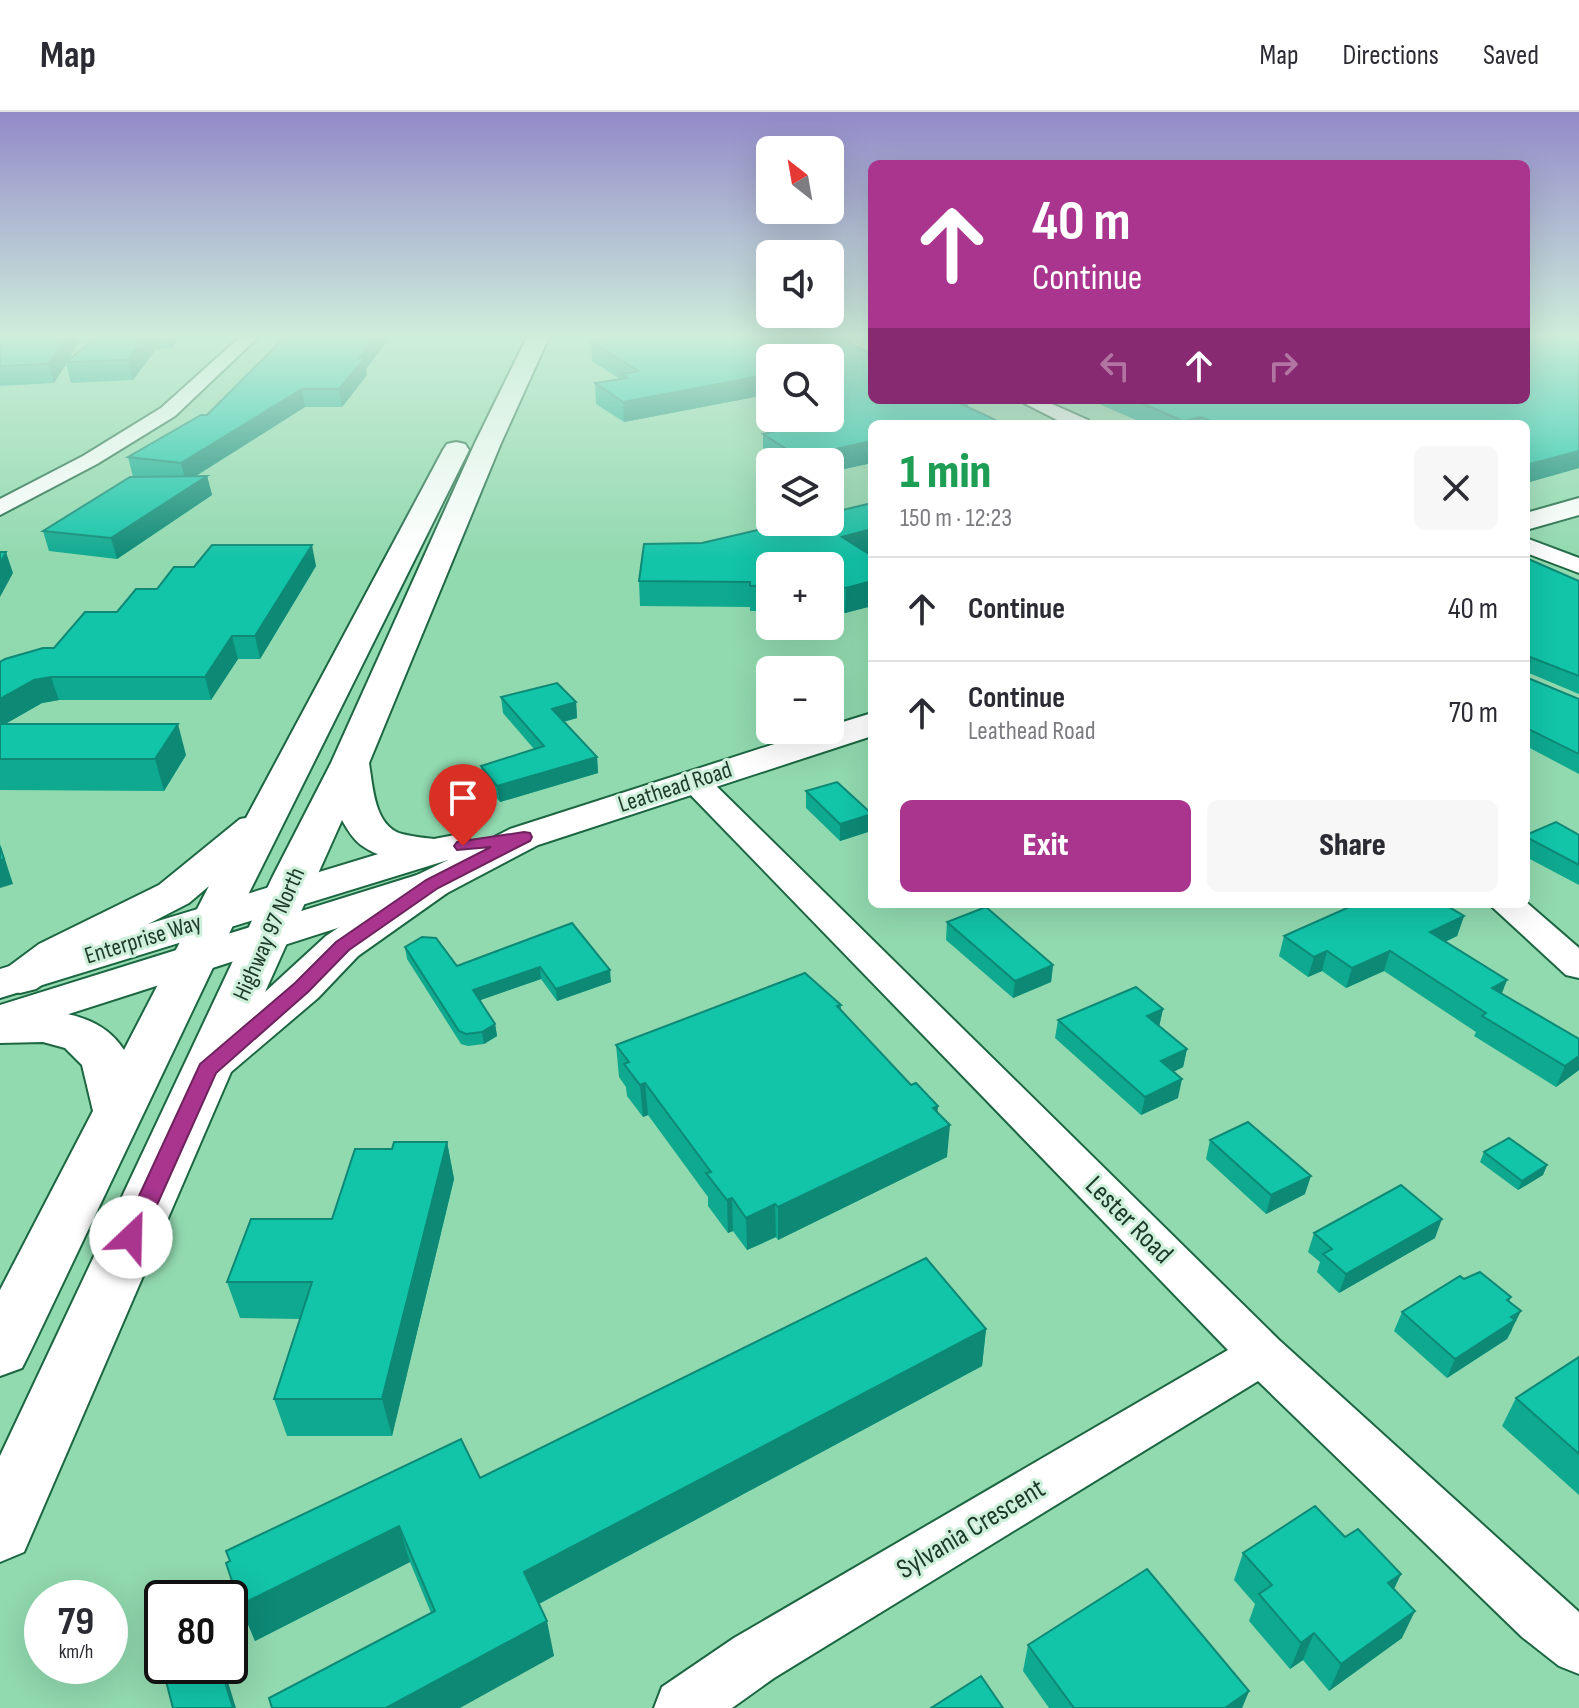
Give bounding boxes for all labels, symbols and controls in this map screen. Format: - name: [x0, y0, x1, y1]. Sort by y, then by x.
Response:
- text: Map: [40, 33, 96, 78]
- text: Map: [1260, 39, 1299, 72]
- text: Directions: [1343, 39, 1439, 72]
- text: Saved: [1483, 39, 1539, 72]
- north arrow: [756, 136, 844, 224]
- map controls: [756, 136, 844, 744]
- text: 40 m: [1032, 189, 1131, 256]
- icon: ahead: [900, 192, 1004, 296]
- button: sound: [756, 240, 844, 328]
- text: Continue: [1032, 257, 1142, 300]
- button: search: [756, 344, 844, 432]
- icon: left: [1093, 344, 1137, 388]
- icon: ahead: [1177, 344, 1221, 388]
- icon: right: [1261, 344, 1305, 388]
- text: 1 min: [900, 444, 991, 501]
- button: close: [1414, 446, 1498, 530]
- button: layers: [756, 448, 844, 536]
- text: 150 m · 12:23: [900, 503, 1012, 534]
- button: +: [756, 552, 844, 640]
- icon: ahead: [900, 587, 944, 631]
- text: Continue: [968, 591, 1065, 627]
- text: 40 m: [1448, 591, 1498, 627]
- button: −: [756, 656, 844, 744]
- text: Continue: [968, 680, 1065, 716]
- icon: ahead: [900, 691, 944, 735]
- text: 70 m: [1449, 695, 1498, 731]
- text: Leathead Road: [968, 716, 1096, 747]
- street label: Leathead Road: [615, 755, 735, 819]
- pin: [429, 764, 497, 846]
- icon: arrive: [441, 776, 485, 820]
- button: Exit: [900, 800, 1191, 892]
- button: Share: [1207, 800, 1498, 892]
- street label: Highway 97 North: [227, 863, 311, 1005]
- street label: Enterprise Way: [81, 907, 205, 971]
- street label: Lester Road: [1078, 1169, 1180, 1271]
- position arrow: [89, 1195, 173, 1279]
- street label: Sylvania Crescent: [891, 1472, 1051, 1586]
- speed limit sign: 80: [144, 1580, 248, 1684]
- text: 79: [58, 1598, 94, 1646]
- text: km/h: [59, 1640, 93, 1664]

